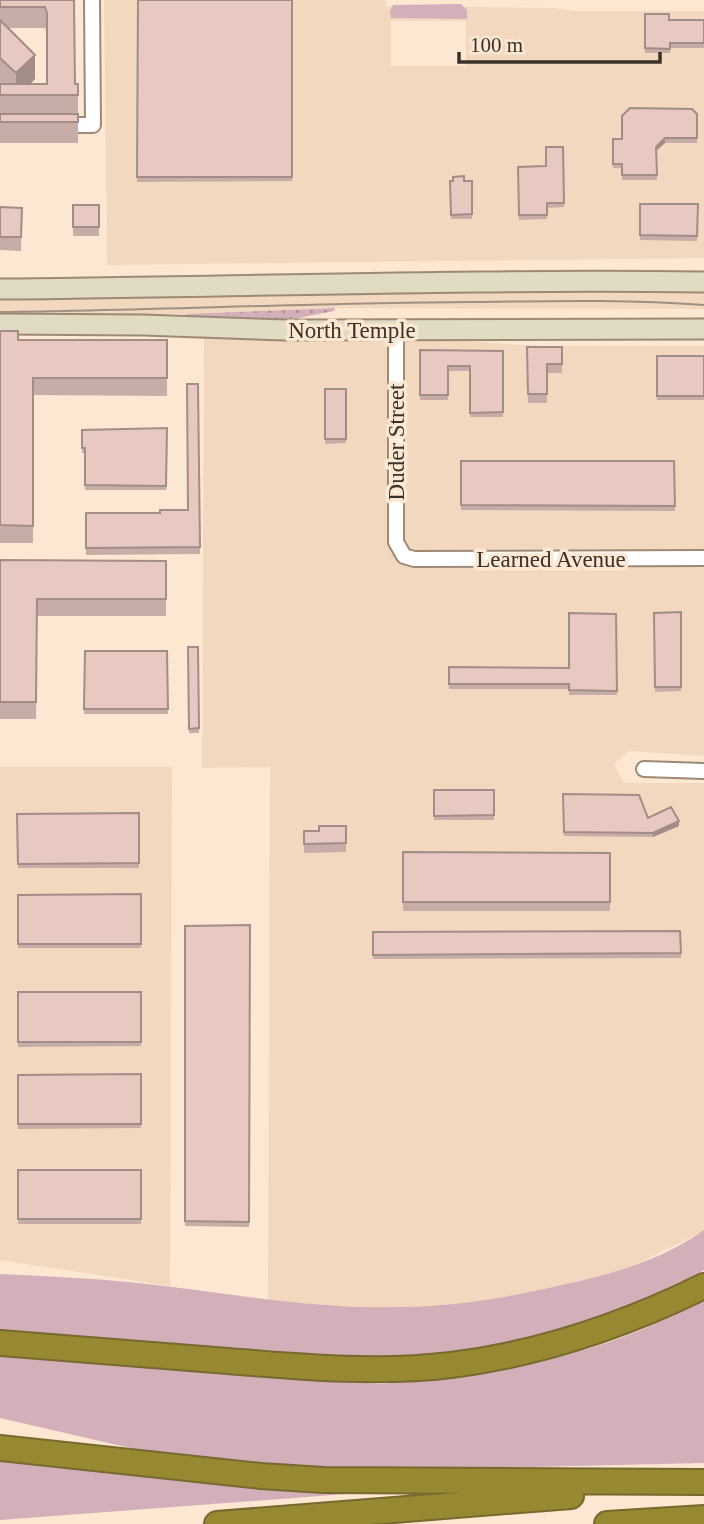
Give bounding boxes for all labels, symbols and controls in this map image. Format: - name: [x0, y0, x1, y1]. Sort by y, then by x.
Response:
- scale bar: [459, 21, 660, 65]
- text: 100 m: [470, 33, 523, 57]
- street label: North Temple: [288, 318, 416, 343]
- street label: Duder Street: [384, 383, 409, 500]
- street label: Learned Avenue: [476, 547, 626, 572]

